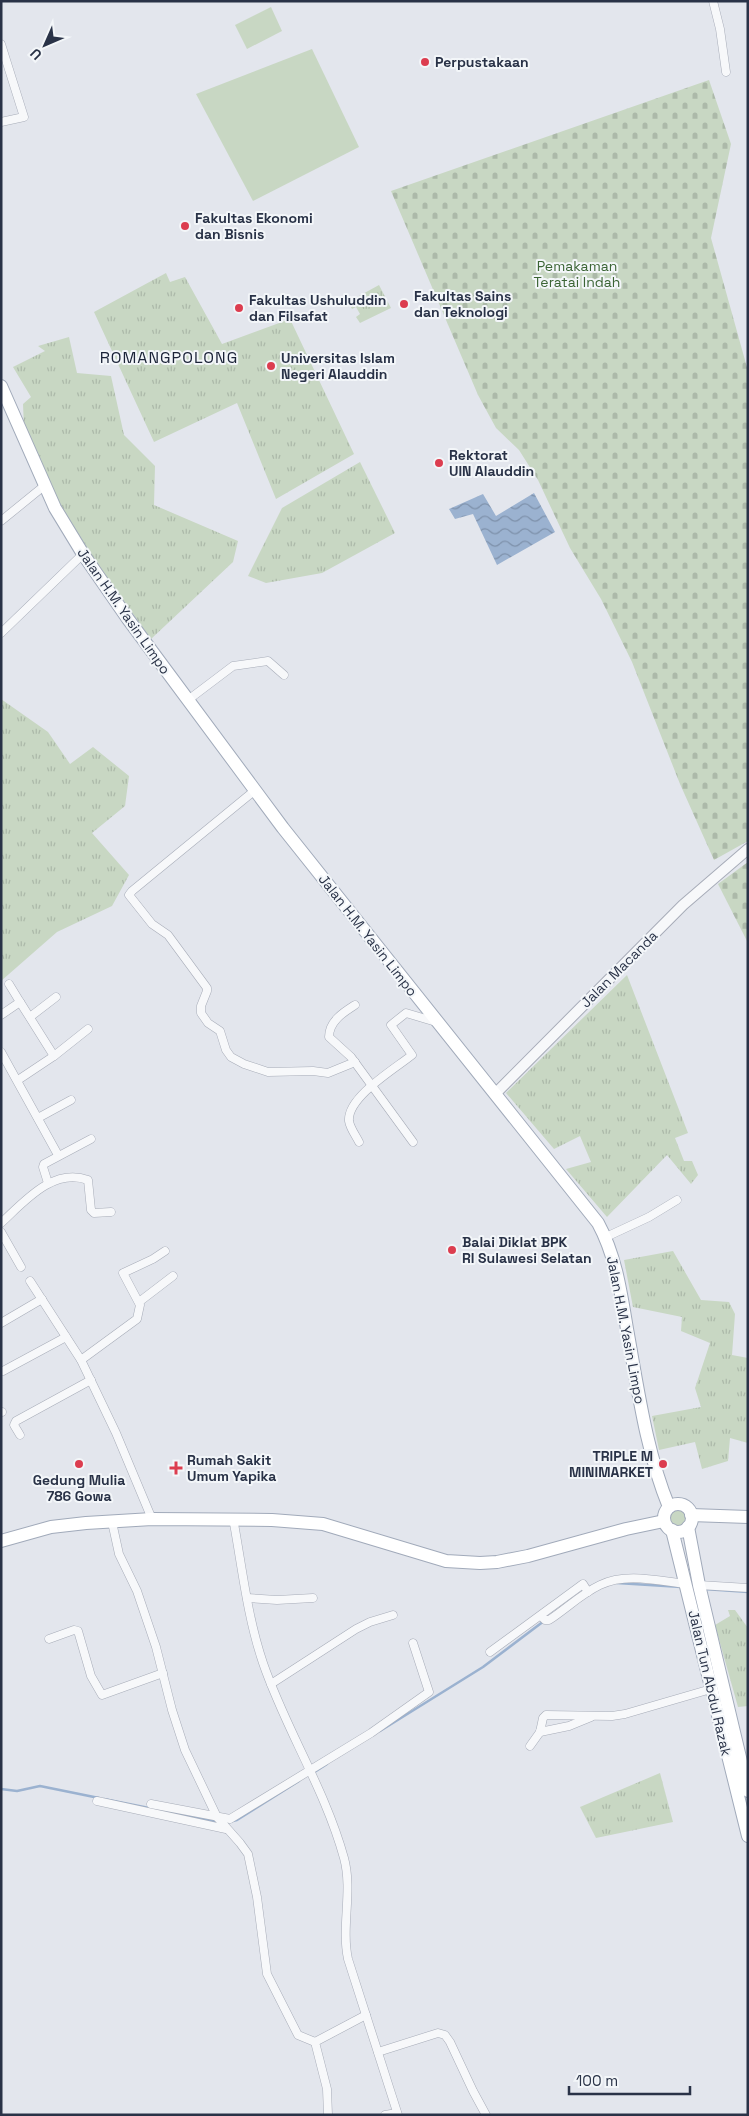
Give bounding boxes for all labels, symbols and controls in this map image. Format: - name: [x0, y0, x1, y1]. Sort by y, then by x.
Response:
- north arrow: [20, 20, 70, 70]
- text: U: [26, 44, 46, 64]
- place label: Perpustakaan: [435, 53, 529, 71]
- marker: Perpustakaan: [419, 56, 431, 68]
- place label: Fakultas Ekonomi dan Bisnis: [195, 209, 313, 243]
- marker: Fakultas Ekonomi dan Bisnis: [179, 220, 191, 232]
- park label: Pemakaman Teratai Indah: [534, 257, 620, 291]
- place label: Fakultas Sains dan Teknologi: [414, 287, 511, 321]
- place label: Fakultas Ushuluddin dan Filsafat: [249, 291, 386, 325]
- marker: Fakultas Sains dan Teknologi: [398, 298, 410, 310]
- marker: Fakultas Ushuluddin dan Filsafat: [233, 302, 245, 314]
- district label: ROMANGPOLONG: [100, 347, 238, 368]
- place label: Universitas Islam Negeri Alauddin: [281, 349, 395, 383]
- marker: Universitas Islam Negeri Alauddin: [265, 360, 277, 372]
- place label: Rektorat UIN Alauddin: [449, 446, 534, 480]
- marker: Rektorat UIN Alauddin: [433, 457, 445, 469]
- street label: Jalan H.M. Yasin Limpo: [74, 544, 174, 678]
- street label: Jalan H.M. Yasin Limpo: [315, 870, 421, 1000]
- street label: Jalan Macanda: [577, 927, 661, 1011]
- place label: Balai Diklat BPK RI Sulawesi Selatan: [462, 1233, 592, 1267]
- marker: Balai Diklat BPK RI Sulawesi Selatan: [446, 1244, 458, 1256]
- street label: Jalan H.M. Yasin Limpo: [603, 1255, 649, 1405]
- place label: TRIPLE M MINIMARKET: [569, 1447, 653, 1481]
- place label: Rumah Sakit Umum Yapika: [187, 1451, 276, 1485]
- marker: Gedung Mulia 786 Gowa: [73, 1458, 85, 1470]
- marker: TRIPLE M MINIMARKET: [657, 1458, 669, 1470]
- marker: Rumah Sakit Umum Yapika: [169, 1461, 183, 1475]
- place label: Gedung Mulia 786 Gowa: [33, 1471, 125, 1505]
- street label: Jalan Tun Abdul Razak: [684, 1608, 736, 1758]
- scale bar: [569, 2064, 690, 2096]
- text: 100 m: [576, 2071, 618, 2090]

